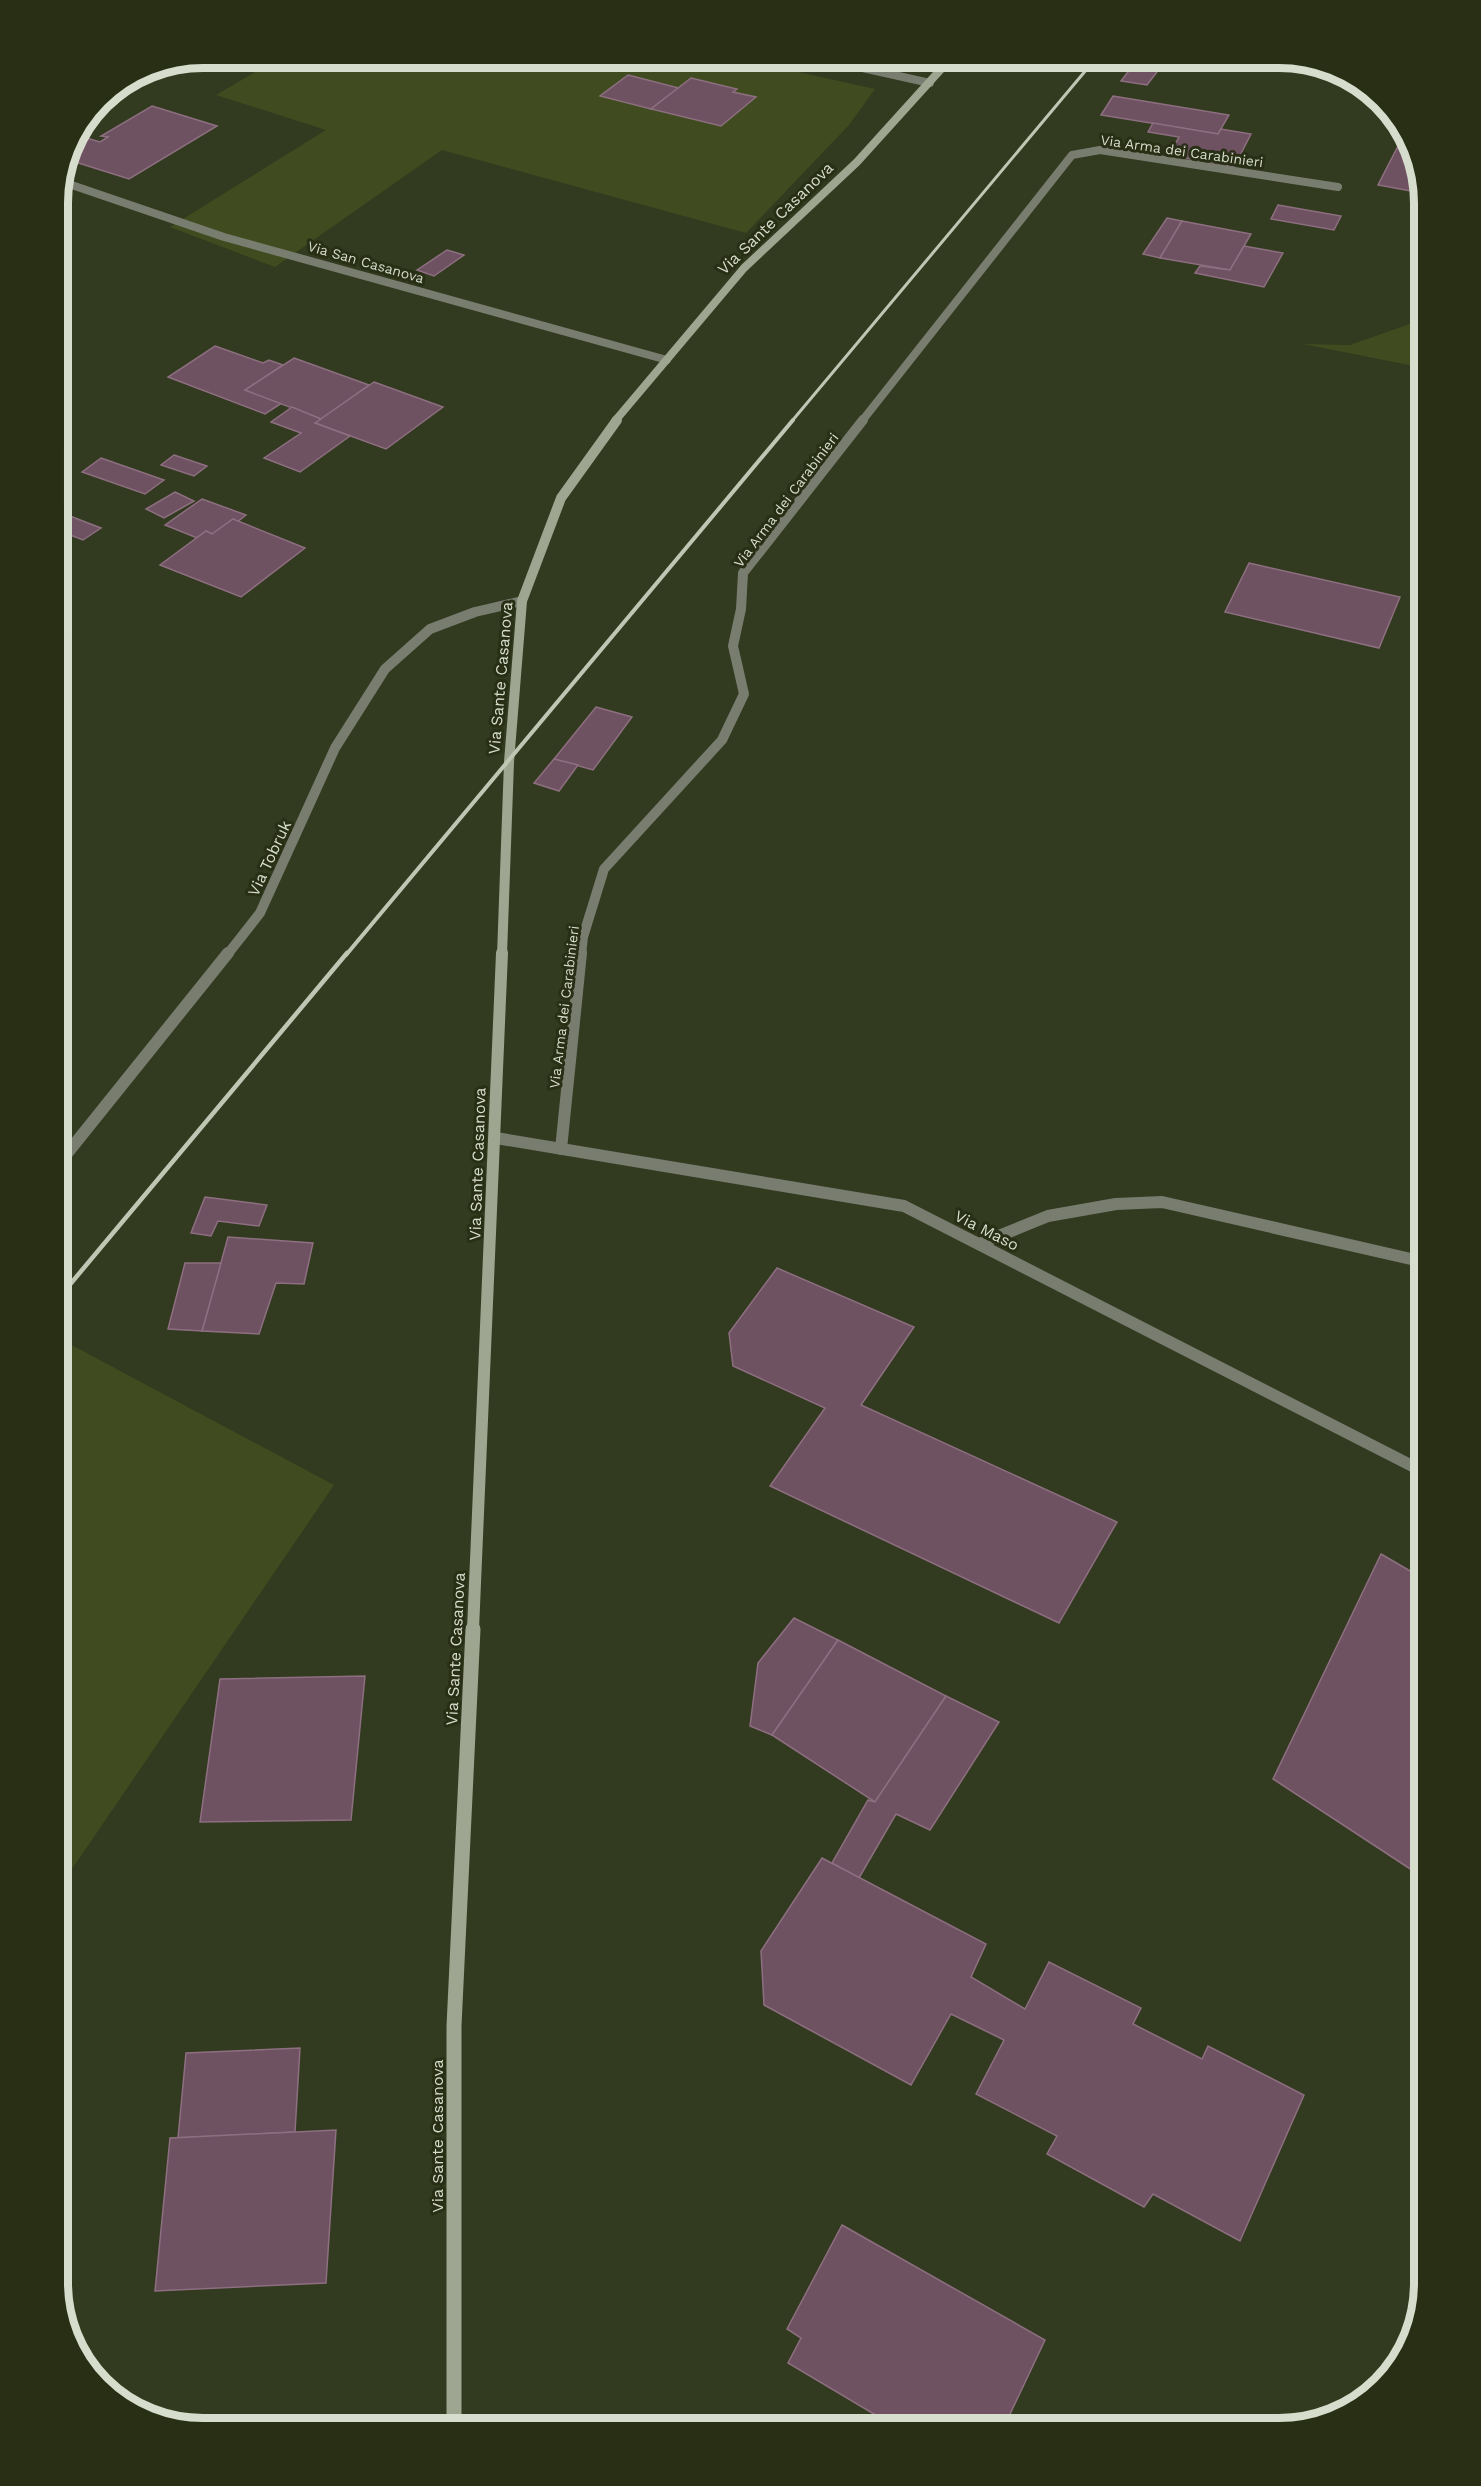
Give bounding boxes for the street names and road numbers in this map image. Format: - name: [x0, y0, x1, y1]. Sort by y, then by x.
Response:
- street label: Via Arma dei Carabinieri: [1100, 132, 1264, 170]
- street label: Via Sante Casanova: [714, 158, 837, 278]
- street label: Via San Casanova: [306, 238, 426, 286]
- street label: Via Arma dei Carabinieri: [730, 430, 842, 570]
- street label: Via Sante Casanova: [484, 601, 517, 755]
- street label: Via Tobruk: [244, 817, 295, 899]
- street label: Via Arma dei Carabinieri: [546, 925, 582, 1089]
- street label: Via Sante Casanova: [465, 1087, 490, 1241]
- street label: Via Maso: [952, 1206, 1022, 1255]
- street label: Via Sante Casanova: [442, 1572, 469, 1726]
- street label: Via Sante Casanova: [428, 2059, 447, 2213]

